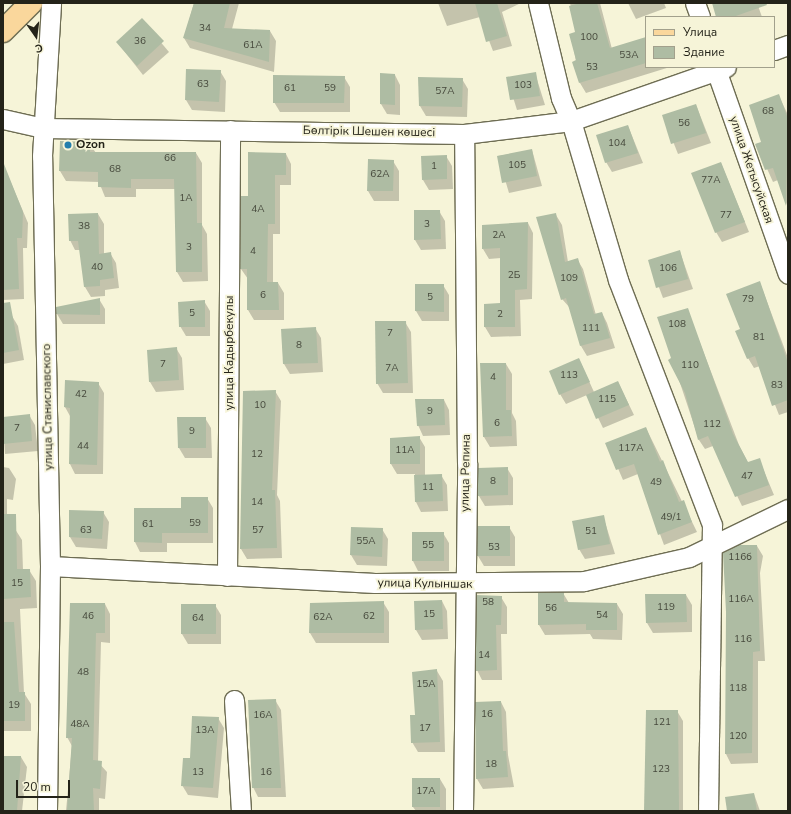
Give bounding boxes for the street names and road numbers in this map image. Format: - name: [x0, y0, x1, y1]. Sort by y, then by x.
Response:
- street label: улица Жетысуйская: [726, 114, 776, 226]
- street label: Бөлтірік Шешен көшесі: [303, 124, 435, 140]
- street label: улица Кадырбекулы: [223, 296, 237, 410]
- street label: улица Станиславского: [40, 343, 56, 471]
- street label: улица Репина: [458, 434, 474, 512]
- street label: улица Кулыншак: [377, 576, 473, 592]

